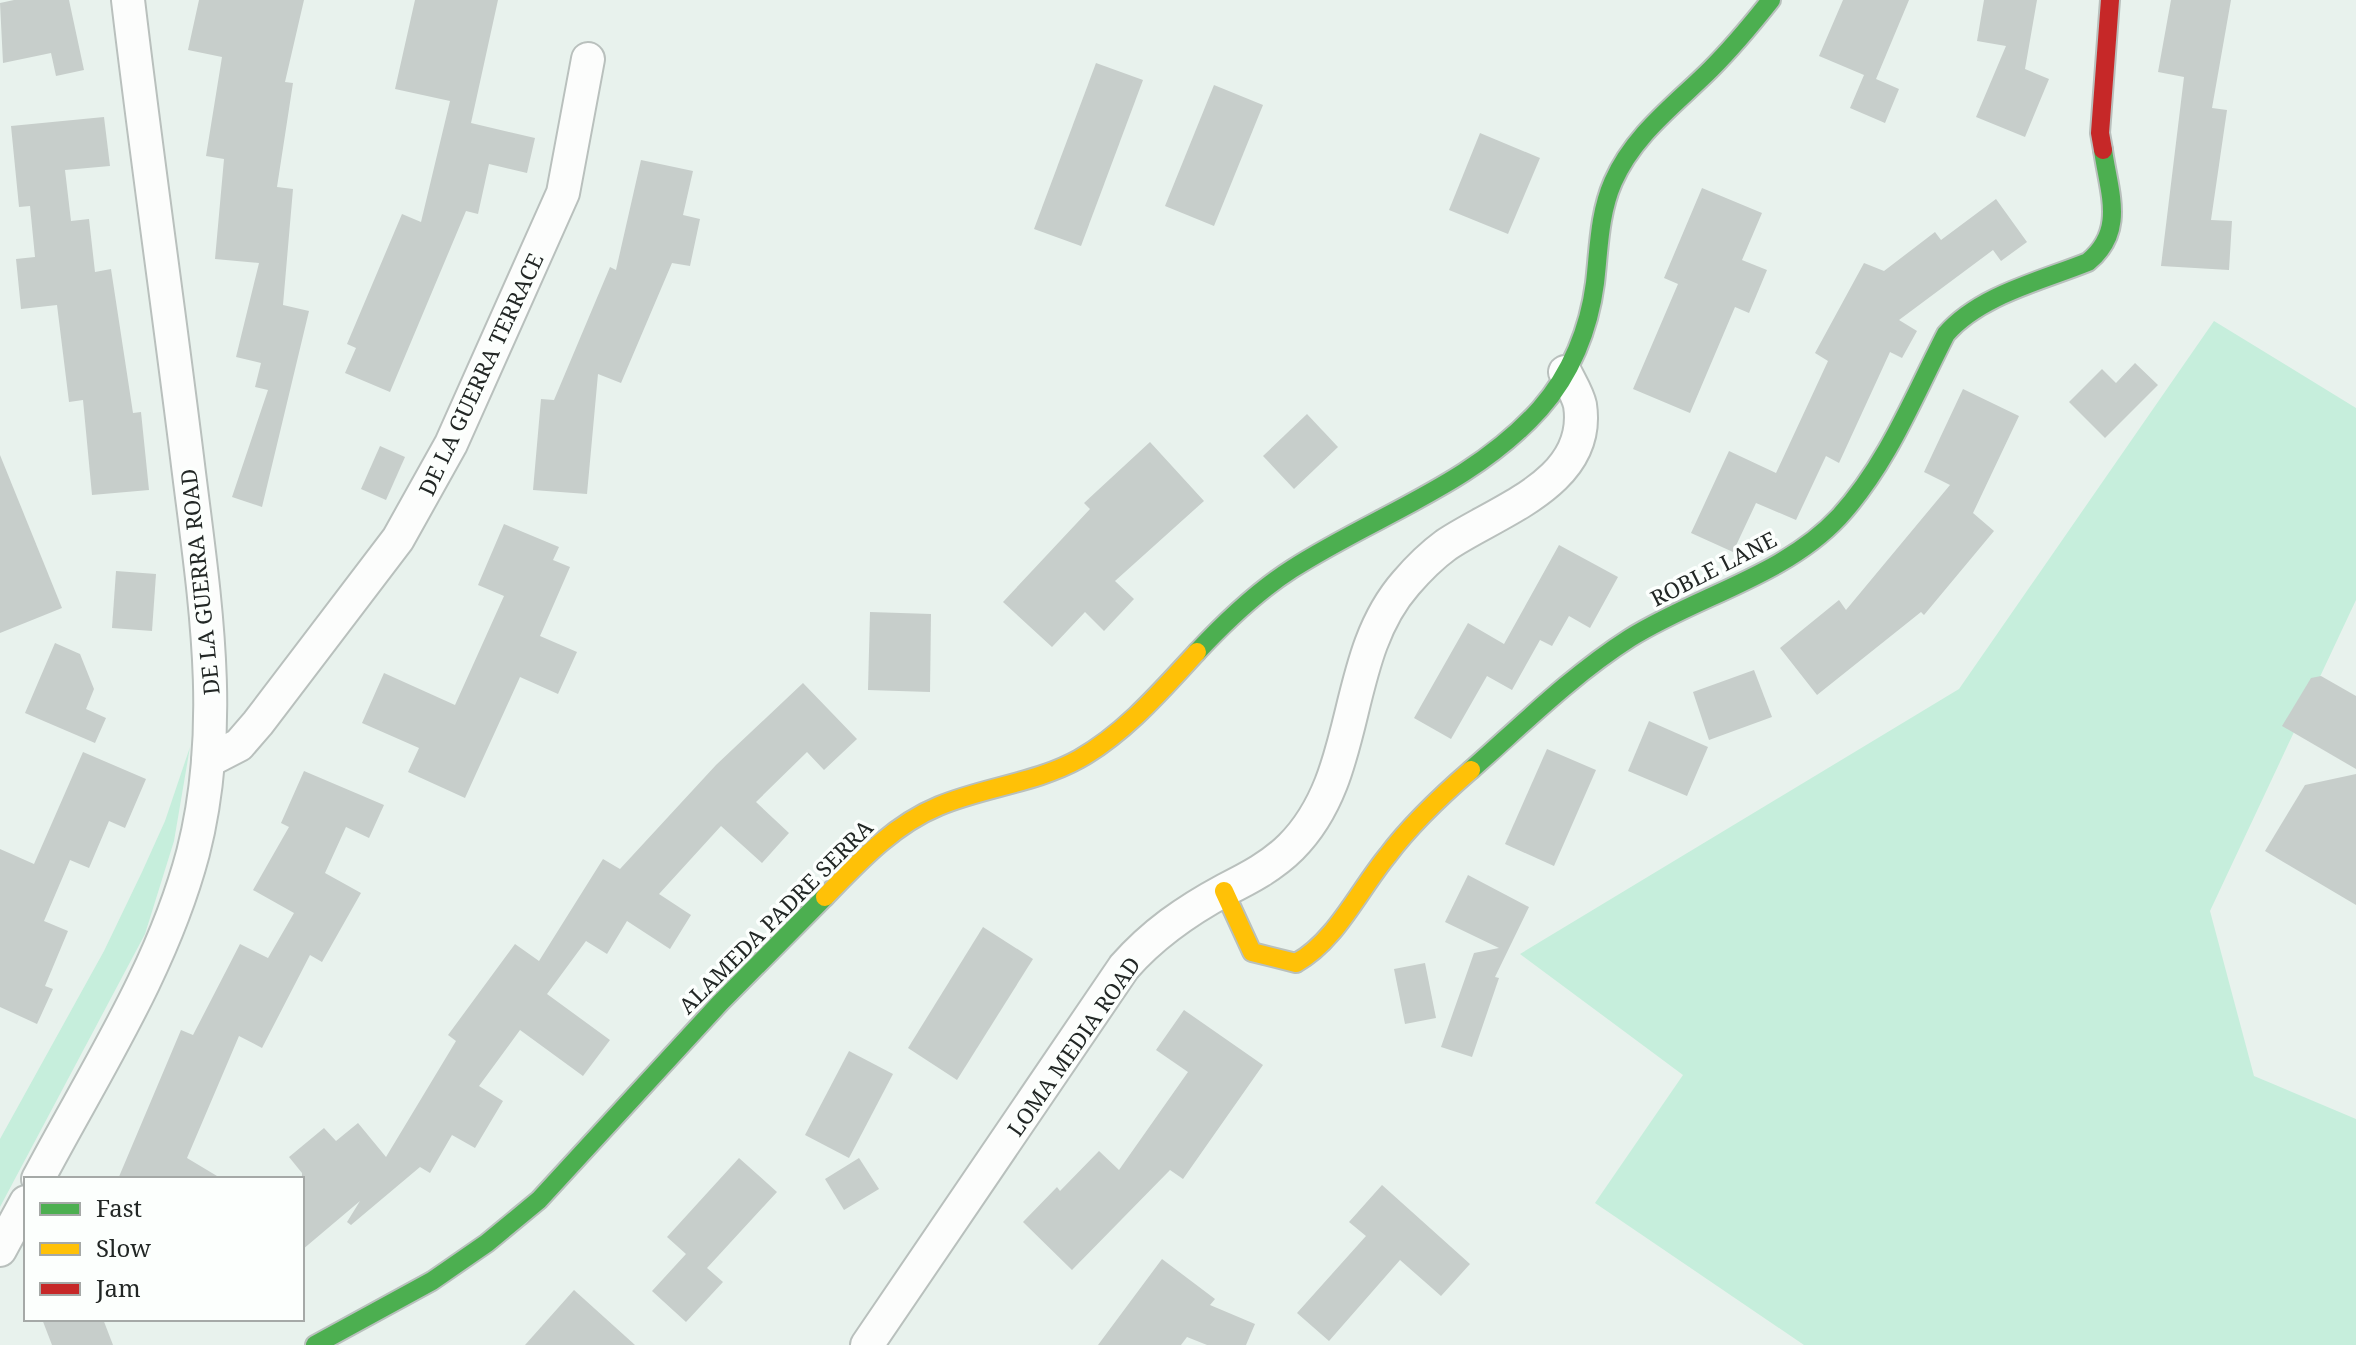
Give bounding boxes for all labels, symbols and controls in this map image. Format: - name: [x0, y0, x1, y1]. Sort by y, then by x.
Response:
- street label: DE LA GUERRA TERRACE: [411, 248, 549, 500]
- street label: DE LA GUERRA ROAD: [172, 468, 226, 696]
- street label: ROBLE LANE: [1645, 523, 1781, 613]
- street label: ALAMEDA PADRE SERRA: [671, 812, 879, 1020]
- street label: LOMA MEDIA ROAD: [1000, 950, 1146, 1142]
- legend: [24, 1177, 304, 1321]
- text: Fast: [96, 1191, 142, 1224]
- text: Slow: [96, 1231, 151, 1264]
- text: Jam: [95, 1271, 141, 1304]

